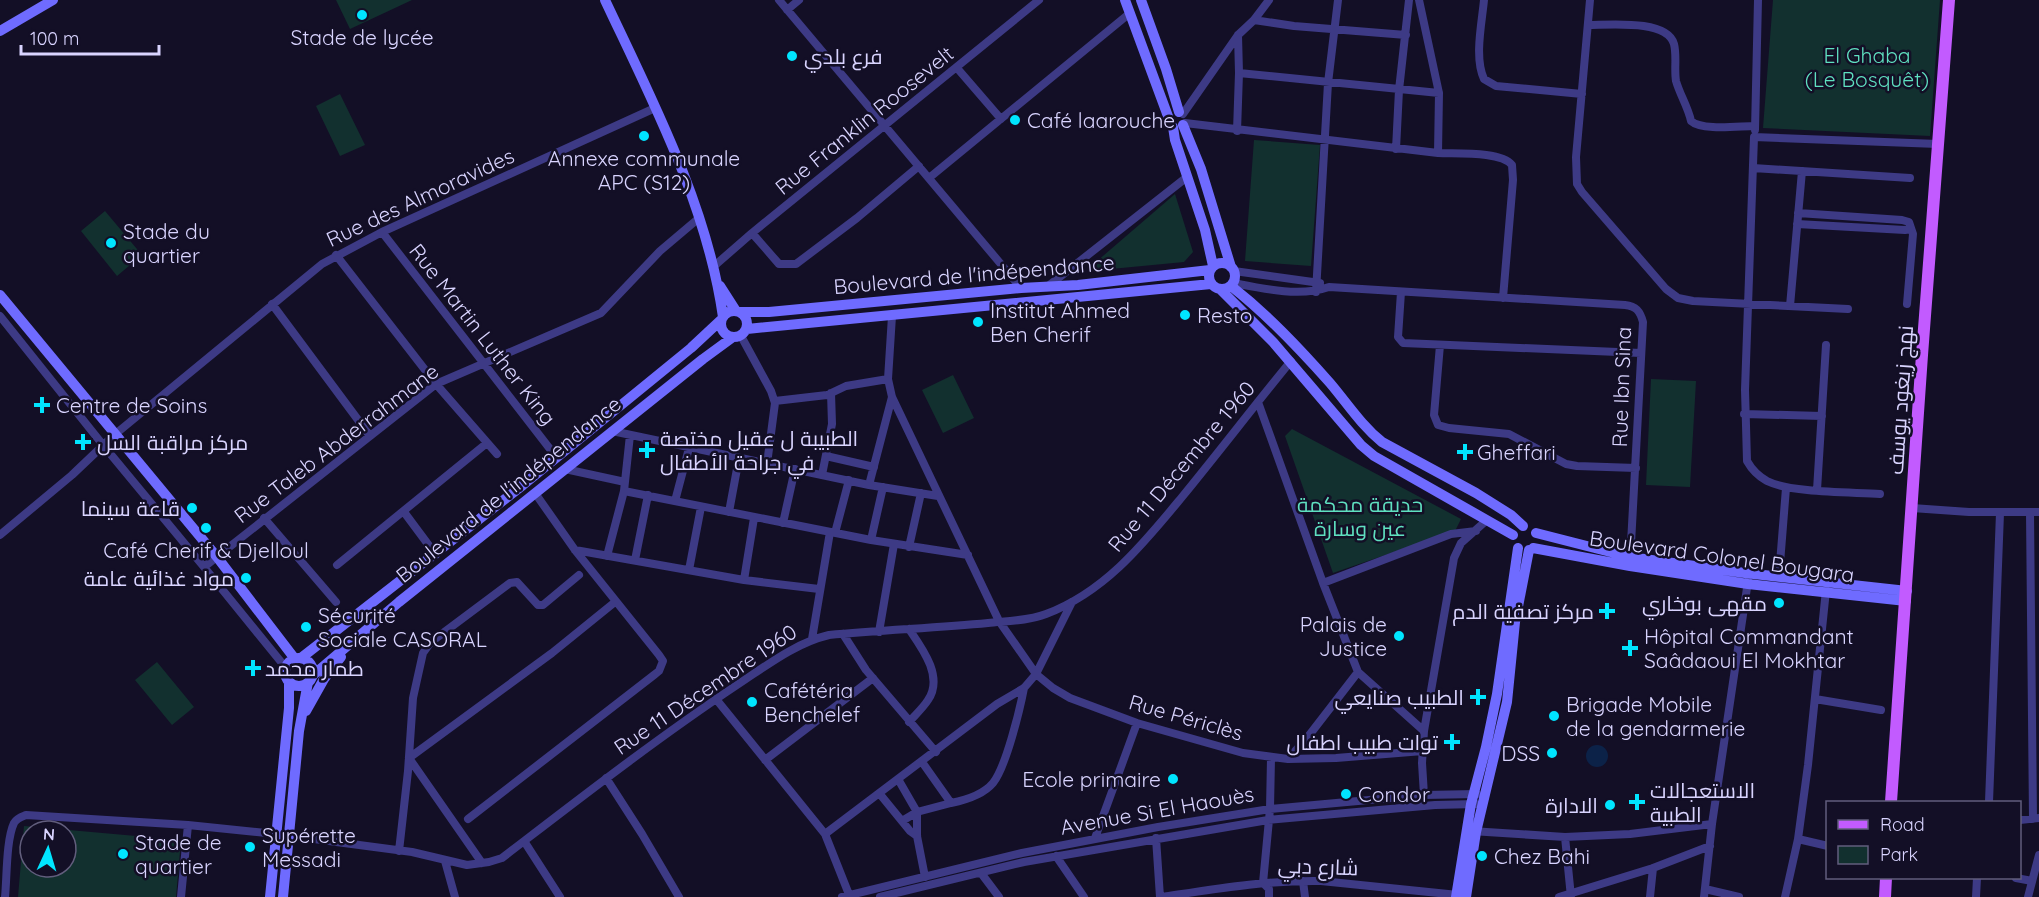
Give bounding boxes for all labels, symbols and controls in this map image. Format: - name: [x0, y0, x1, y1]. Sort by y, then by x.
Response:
- marker: Stade de lycée: [355, 8, 369, 22]
- scale bar: [21, 18, 159, 56]
- place label: Stade de lycée: [290, 24, 434, 50]
- text: 100 m: [30, 27, 79, 50]
- street label: Rue Franklin Roosevelt: [770, 40, 958, 200]
- park label: El Ghaba (Le Bosquêt): [1805, 42, 1929, 92]
- place label: فرع بلدي: [804, 43, 882, 73]
- marker: فرع بلدي: [785, 49, 799, 63]
- place label: Café laarouche: [1027, 107, 1175, 133]
- marker: Café laarouche: [1008, 113, 1022, 127]
- marker: Annexe communale APC (S12): [637, 129, 651, 143]
- street label: Rue des Almoravides: [322, 142, 518, 252]
- place label: Annexe communale APC (S12): [548, 145, 740, 195]
- place label: Stade du quartier: [123, 218, 210, 268]
- marker: Stade du quartier: [104, 236, 118, 250]
- street label: Rue Martin Luther King: [404, 238, 562, 430]
- street label: Boulevard de l'indépendance: [832, 249, 1116, 299]
- place label: Institut Ahmed Ben Cherif: [990, 297, 1130, 347]
- place label: Resto: [1197, 302, 1252, 328]
- marker: Resto: [1178, 308, 1192, 322]
- marker: Institut Ahmed Ben Cherif: [971, 315, 985, 329]
- street label: نهج زيغود يوسف: [1882, 324, 1920, 476]
- street label: Rue Ibn Sina: [1606, 326, 1636, 448]
- street label: Rue Taleb Abderrahmane: [229, 358, 443, 528]
- street label: Rue 11 Décembre 1960: [1102, 375, 1260, 557]
- street label: Boulevard de l'indépendance: [390, 390, 626, 588]
- place label: Centre de Soins: [56, 392, 207, 418]
- marker: Centre de Soins: [33, 396, 51, 414]
- place label: الطبيبة ل عقيل مختصة في جراحة الأطفال: [660, 425, 858, 479]
- place label: مركز مراقبة السل: [97, 429, 248, 456]
- marker: مركز مراقبة السل: [74, 433, 92, 451]
- place label: Gheffari: [1477, 439, 1556, 465]
- marker: الطبيبة ل عقيل مختصة في جراحة الأطفال: [638, 441, 656, 459]
- marker: Gheffari: [1458, 445, 1472, 459]
- park label: حديقة محكمة عين وسارة: [1297, 491, 1423, 542]
- place label: قاعة سينما: [81, 495, 180, 521]
- marker: قاعة سينما: [185, 501, 199, 515]
- marker: Café Cherif & Djelloul: [199, 521, 213, 535]
- street label: Boulevard Colonel Bougara: [1588, 525, 1856, 587]
- place label: Café Cherif & Djelloul: [103, 537, 309, 563]
- place label: مواد غذائية عامة: [84, 565, 234, 591]
- marker: مواد غذائية عامة: [239, 571, 253, 585]
- place label: مقهى بوخاري: [1642, 590, 1767, 620]
- marker: مقهى بوخاري: [1772, 596, 1786, 610]
- place label: مركز تصفية الدم: [1452, 598, 1594, 626]
- place label: Sécurité Sociale CASORAL: [318, 602, 487, 652]
- marker: مركز تصفية الدم: [1598, 602, 1616, 620]
- place label: Palais de Justice: [1300, 611, 1387, 661]
- street label: Rue 11 Décembre 1960: [609, 618, 801, 760]
- marker: Sécurité Sociale CASORAL: [299, 620, 313, 634]
- place label: Hôpital Commandant Saâdaoui El Mokhtar: [1644, 623, 1854, 673]
- marker: Palais de Justice: [1392, 629, 1406, 643]
- marker: Hôpital Commandant Saâdaoui El Mokhtar: [1621, 639, 1639, 657]
- place label: طمار محمد: [265, 655, 364, 681]
- marker: طمار محمد: [246, 661, 260, 675]
- place label: Cafétéria Benchelef: [764, 677, 861, 727]
- place label: الطبيب صنايعي: [1334, 684, 1464, 714]
- street label: Rue Périclès: [1126, 688, 1246, 746]
- marker: الطبيب صنايعي: [1469, 688, 1487, 706]
- place label: Brigade Mobile de la gendarmerie: [1566, 691, 1745, 741]
- marker: Cafétéria Benchelef: [745, 695, 759, 709]
- marker: Brigade Mobile de la gendarmerie: [1547, 709, 1561, 723]
- place label: توات طبيب اطفال: [1287, 729, 1438, 756]
- marker: توات طبيب اطفال: [1443, 733, 1461, 751]
- place label: DSS: [1501, 740, 1540, 766]
- marker: DSS: [1545, 746, 1559, 760]
- place label: Ecole primaire: [1022, 766, 1161, 792]
- marker: Ecole primaire: [1166, 772, 1180, 786]
- place label: الاستعجالات الطبية: [1650, 777, 1755, 827]
- street label: Avenue Si El Haouès: [1058, 780, 1256, 840]
- place label: Condor: [1358, 781, 1430, 807]
- marker: Condor: [1339, 787, 1353, 801]
- place label: الادارة: [1545, 792, 1598, 818]
- marker: الاستعجالات الطبية: [1628, 793, 1646, 811]
- marker: الادارة: [1603, 798, 1617, 812]
- legend: [1826, 801, 2021, 879]
- text: Road: [1880, 813, 1925, 836]
- north arrow: [18, 819, 78, 879]
- place label: Supérette Messadi: [262, 822, 356, 872]
- text: N: [42, 824, 56, 844]
- place label: Stade de quartier: [135, 829, 222, 879]
- marker: Supérette Messadi: [243, 840, 257, 854]
- place label: Chez Bahi: [1494, 843, 1590, 869]
- text: Park: [1880, 843, 1918, 866]
- marker: Stade de quartier: [116, 847, 130, 861]
- marker: Chez Bahi: [1475, 849, 1489, 863]
- street label: شارع دبي: [1277, 852, 1359, 884]

